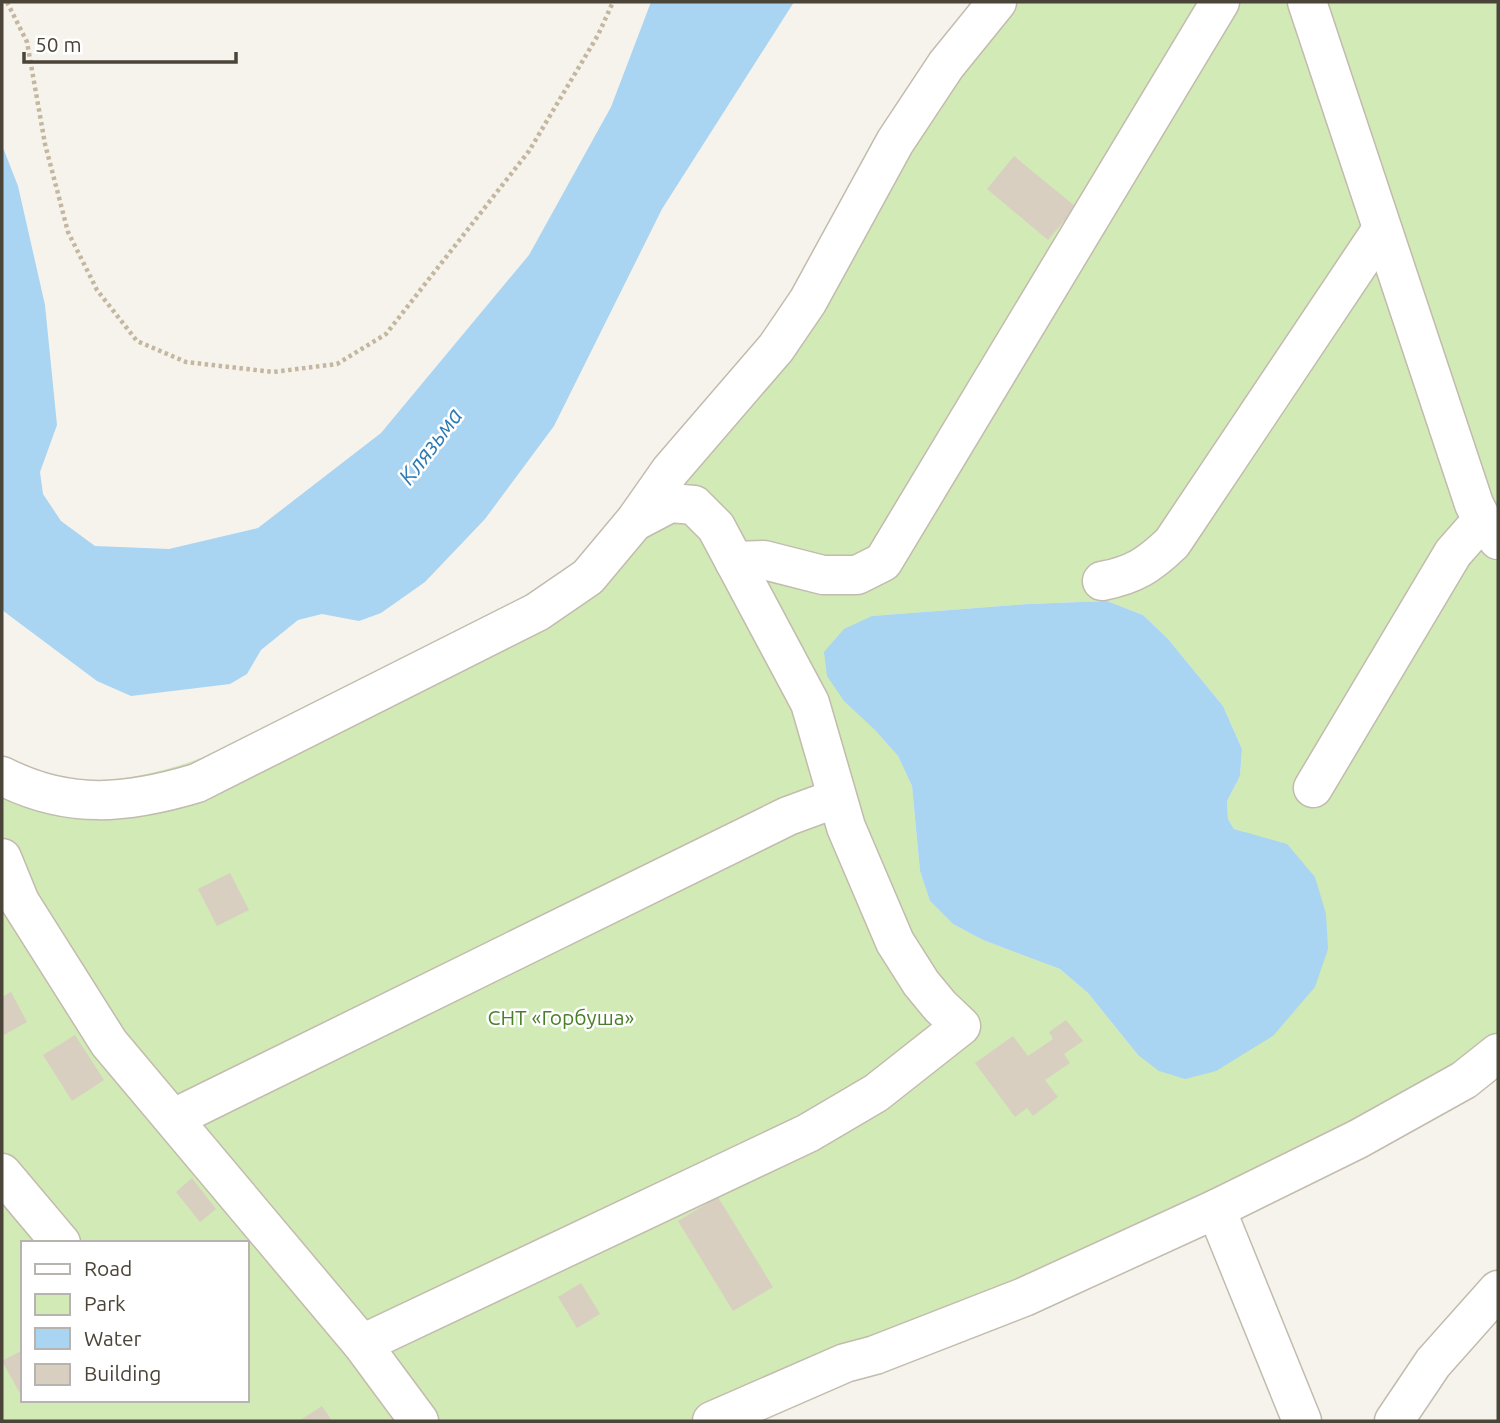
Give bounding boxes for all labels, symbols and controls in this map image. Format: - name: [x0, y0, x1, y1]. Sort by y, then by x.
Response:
- scale bar: [24, 21, 236, 65]
- text: 50 m: [35, 32, 82, 56]
- water label: Клязьма: [393, 403, 467, 489]
- park label: СНТ «Горбуша»: [488, 1005, 635, 1029]
- legend: [21, 1241, 248, 1402]
- text: Road: [84, 1256, 132, 1280]
- text: Park: [84, 1291, 126, 1315]
- text: Water: [84, 1326, 142, 1350]
- text: Building: [84, 1361, 161, 1385]

